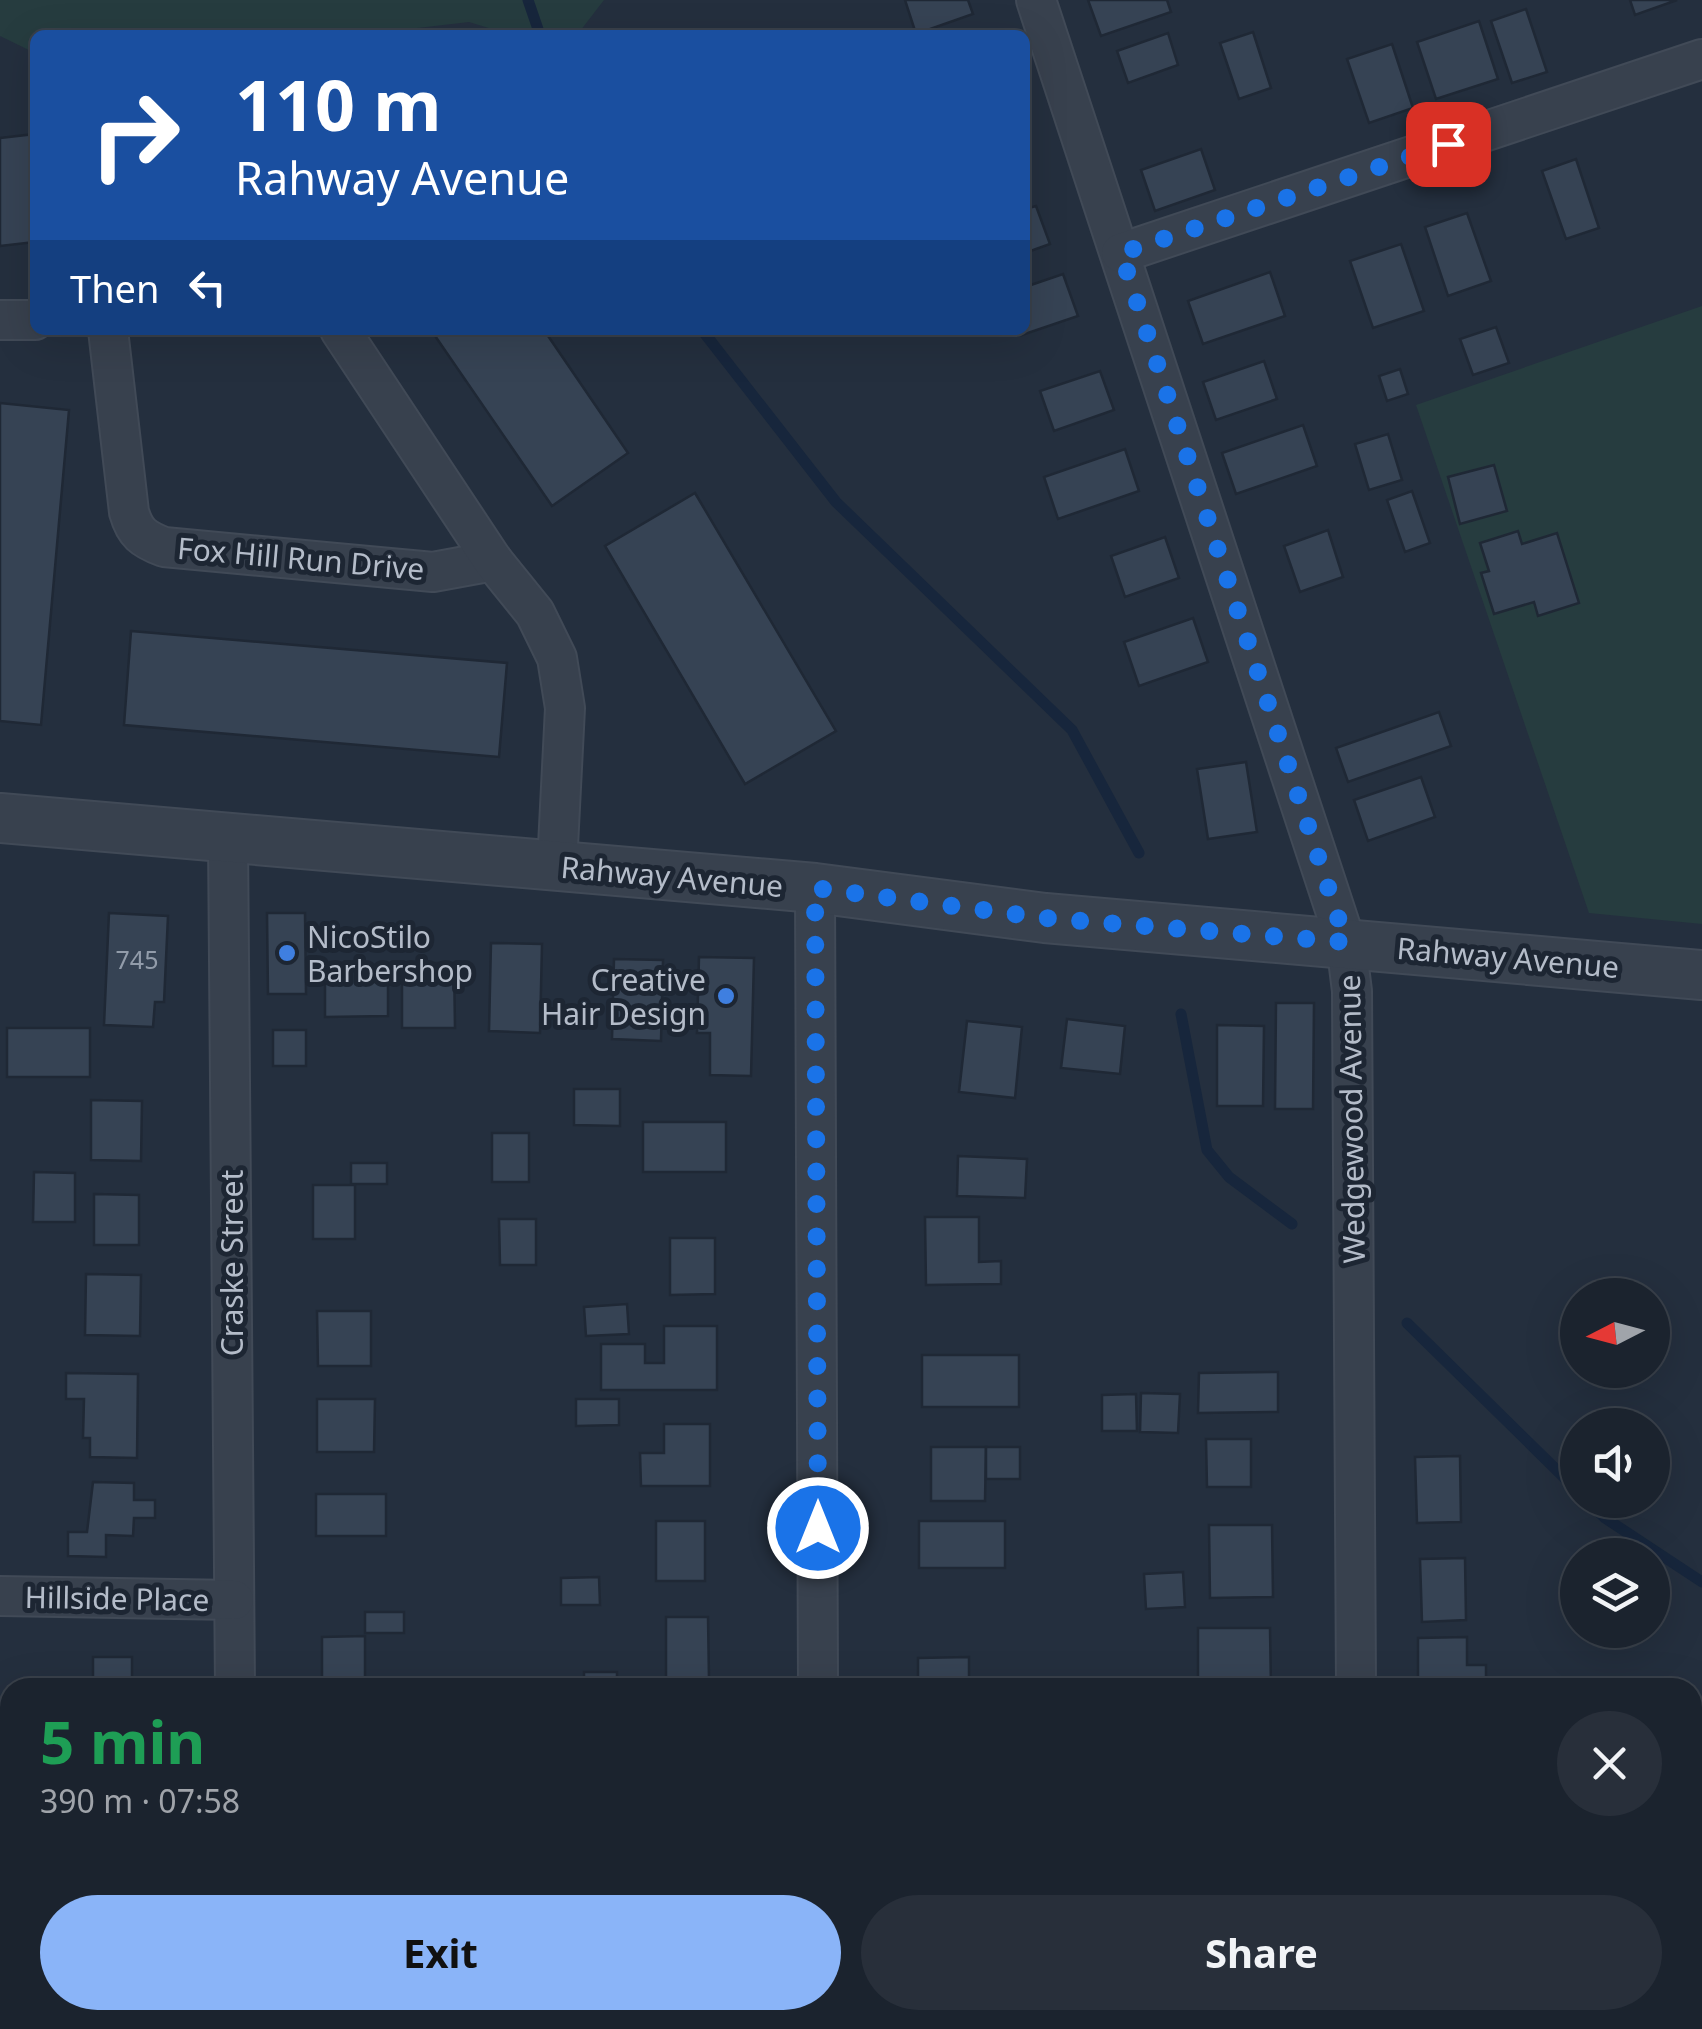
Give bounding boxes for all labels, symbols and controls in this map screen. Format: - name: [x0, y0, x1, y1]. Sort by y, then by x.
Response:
- text: 110 m: [235, 56, 442, 152]
- icon: right: [70, 70, 200, 200]
- pin: [1406, 102, 1491, 187]
- icon: arrive: [1421, 117, 1476, 172]
- text: Rahway Avenue: [235, 147, 569, 208]
- icon: left: [180, 260, 235, 315]
- text: Then: [70, 262, 160, 314]
- street label: Fox Hill Run Drive: [176, 527, 426, 589]
- street label: Rahway Avenue: [559, 846, 785, 906]
- place label: NicoStilo Barbershop: [307, 916, 473, 991]
- street label: Rahway Avenue: [1395, 927, 1621, 987]
- house number: 745: [116, 942, 158, 976]
- marker: NicoStilo Barbershop: [276, 942, 298, 964]
- place label: Creative Hair Design: [541, 959, 706, 1034]
- street label: Wedgewood Avenue: [1328, 974, 1374, 1264]
- marker: Creative Hair Design: [715, 985, 737, 1007]
- street label: Craske Street: [211, 1170, 252, 1356]
- north arrow: [1560, 1278, 1670, 1388]
- map controls: [1560, 1278, 1670, 1648]
- button: sound: [1560, 1408, 1670, 1518]
- position arrow: [766, 1476, 870, 1580]
- button: layers: [1560, 1538, 1670, 1648]
- street label: Hillside Place: [24, 1576, 210, 1620]
- text: 5 min: [40, 1700, 205, 1782]
- button: close: [1557, 1711, 1662, 1816]
- text: 390 m · 07:58: [40, 1779, 240, 1822]
- button: Exit: [40, 1895, 841, 2010]
- button: Share: [861, 1895, 1662, 2010]

